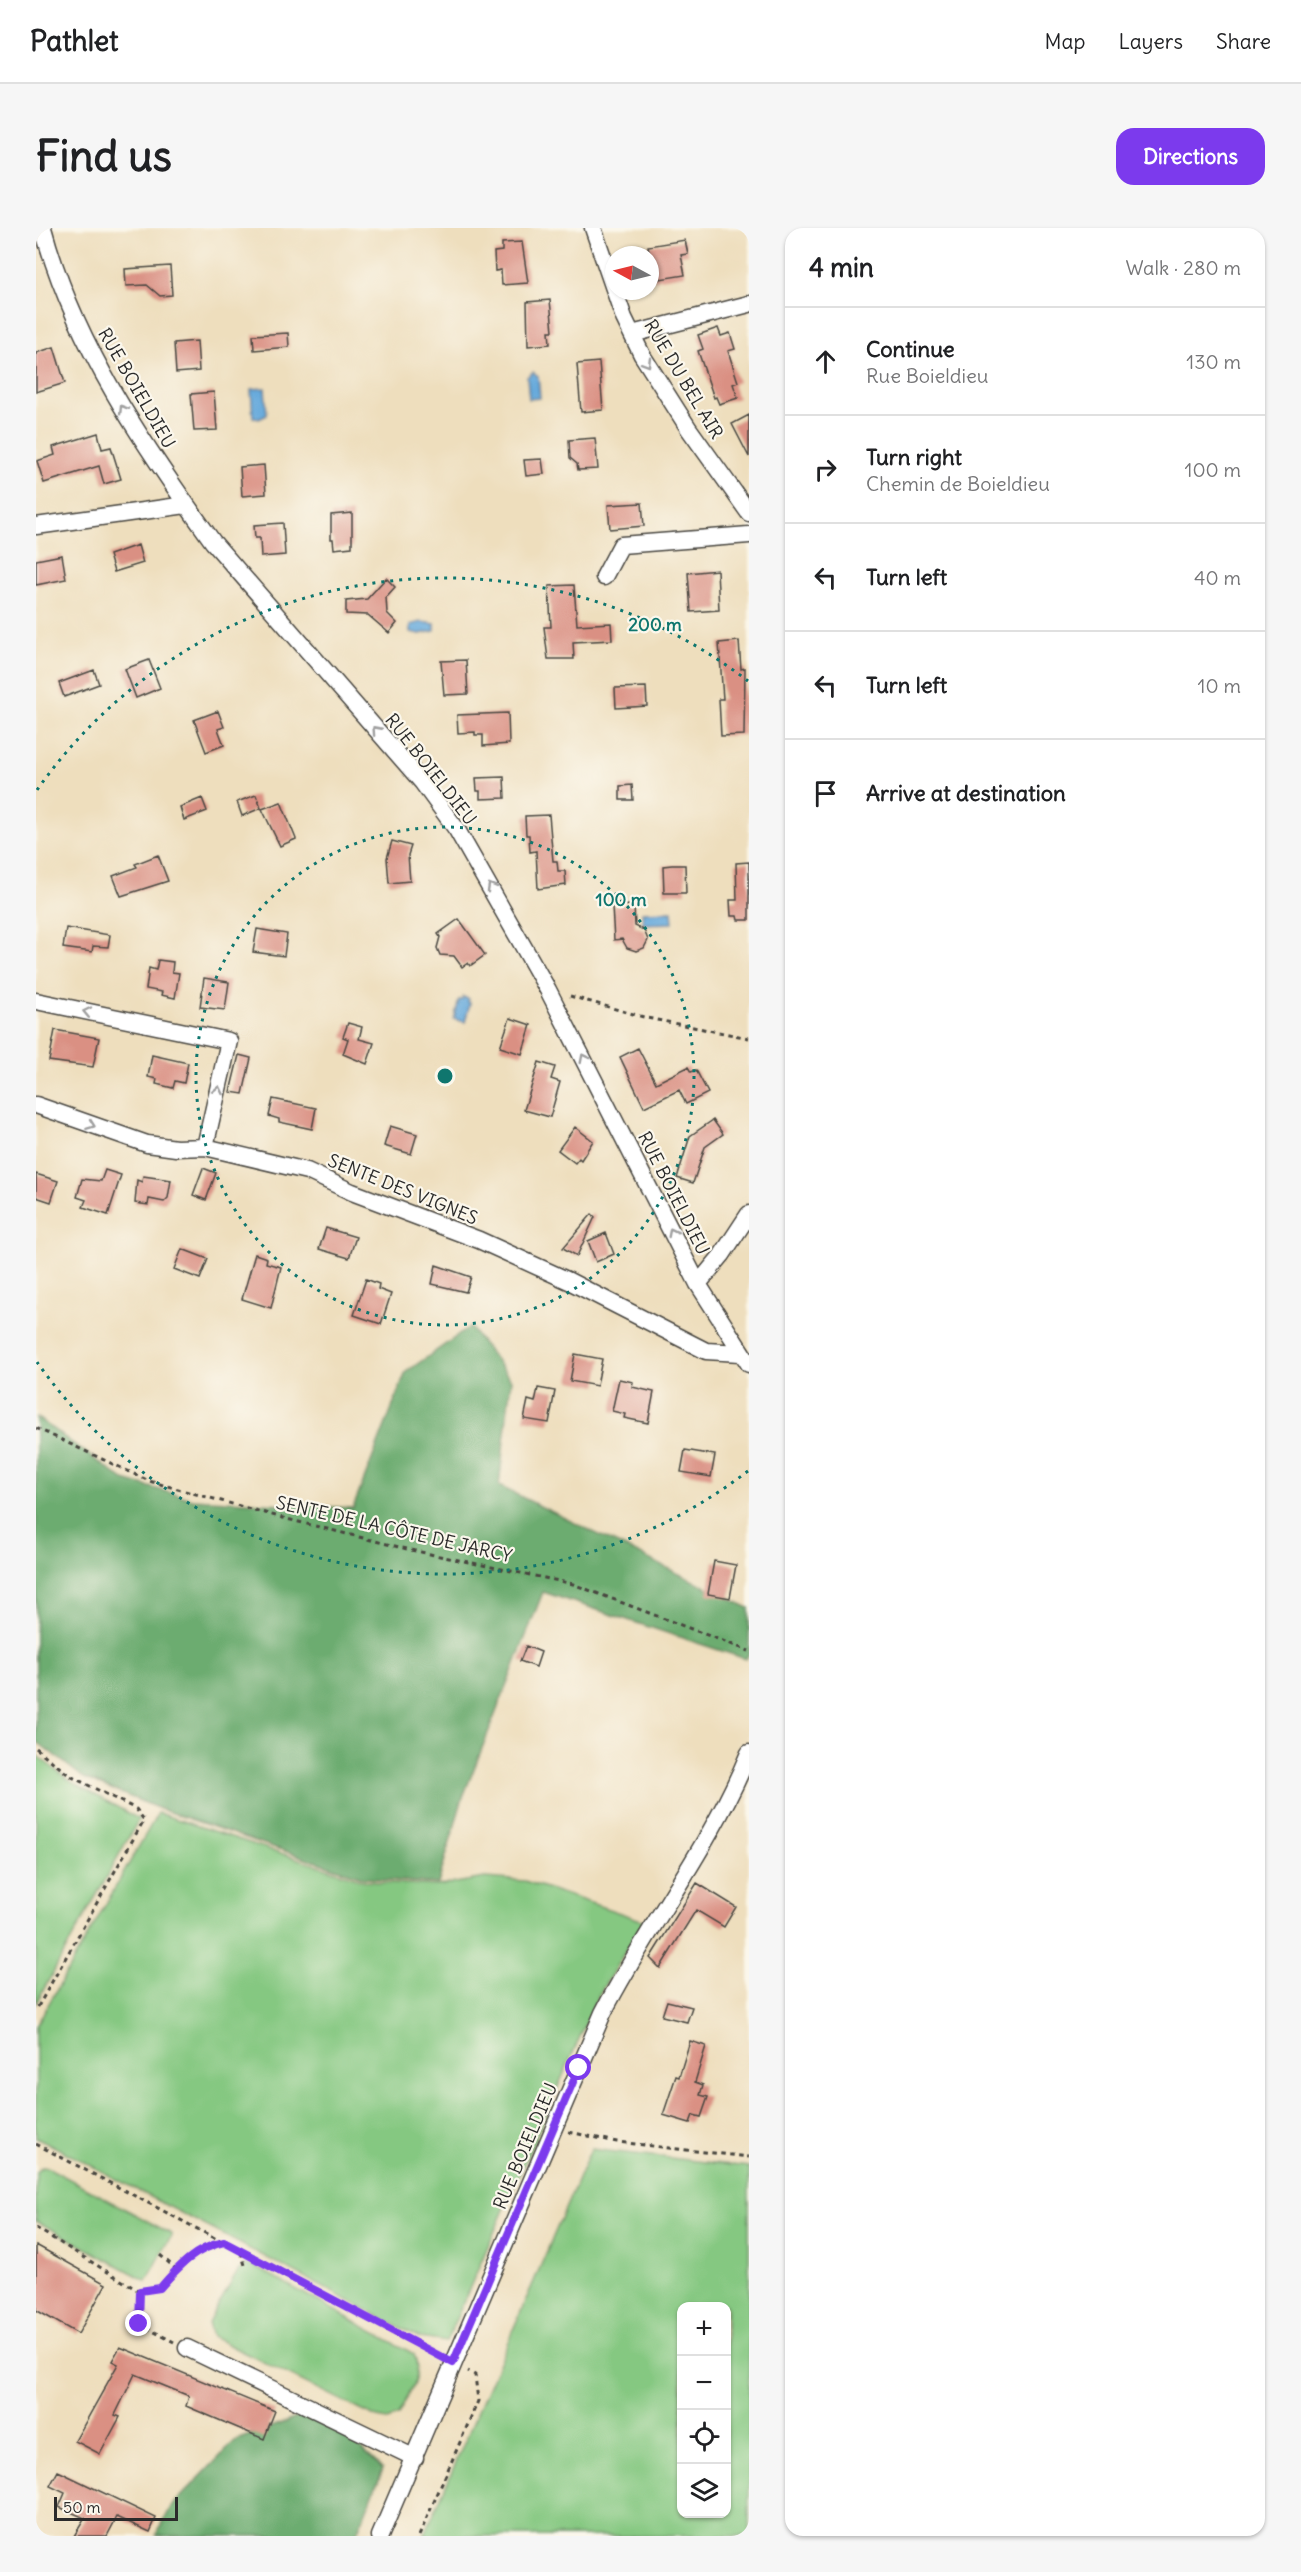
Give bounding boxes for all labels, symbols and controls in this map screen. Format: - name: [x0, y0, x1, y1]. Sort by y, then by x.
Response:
- text: Pathlet: [30, 23, 119, 59]
- text: Map: [1045, 28, 1085, 55]
- text: Layers: [1118, 28, 1183, 55]
- text: Share: [1216, 28, 1271, 55]
- button: Directions: [1116, 128, 1265, 185]
- text: Find us: [36, 130, 172, 182]
- north arrow: [605, 246, 659, 300]
- text: 4 min: [809, 251, 874, 284]
- text: Walk · 280 m: [1125, 255, 1241, 280]
- street label: RUE DU BEL AIR: [639, 315, 729, 443]
- street label: RUE BOIELDIEU: [93, 324, 181, 452]
- text: Continue: [866, 335, 955, 363]
- icon: ahead: [809, 345, 842, 378]
- text: 130 m: [1186, 349, 1241, 374]
- one-way arrow: [640, 356, 651, 367]
- text: Rue Boieldieu: [866, 363, 989, 388]
- one-way arrow: [119, 405, 131, 415]
- text: Turn right: [866, 443, 962, 471]
- icon: right: [809, 453, 842, 486]
- text: 100 m: [1184, 457, 1241, 482]
- text: Chemin de Boieldieu: [866, 471, 1050, 496]
- icon: left: [809, 561, 842, 594]
- text: Turn left: [866, 563, 947, 591]
- text: 40 m: [1194, 565, 1241, 590]
- text: 200 m: [628, 613, 682, 636]
- icon: left: [809, 669, 842, 702]
- text: Turn left: [866, 671, 947, 699]
- text: 10 m: [1198, 673, 1241, 698]
- street label: RUE BOIELDIEU: [380, 709, 482, 829]
- one-way arrow: [372, 726, 383, 737]
- icon: arrive: [809, 777, 842, 810]
- text: Arrive at destination: [866, 779, 1066, 807]
- one-way arrow: [486, 883, 498, 893]
- text: 100 m: [596, 888, 647, 911]
- one-way arrow: [82, 1006, 92, 1019]
- one-way arrow: [580, 1054, 591, 1065]
- centre of rings: [435, 1066, 455, 1086]
- one-way arrow: [211, 1085, 224, 1095]
- one-way arrow: [85, 1118, 96, 1131]
- street label: RUE BOIELDIEU: [633, 1127, 715, 1259]
- street label: SENTE DES VIGNES: [325, 1148, 481, 1230]
- one-way arrow: [668, 1227, 680, 1238]
- street label: SENTE DE LA CÔTE DE JARCY: [274, 1491, 514, 1567]
- route start: [565, 2054, 591, 2080]
- street label: RUE BOIELDIEU: [488, 2079, 562, 2213]
- map controls: [677, 2302, 731, 2518]
- button: +: [677, 2302, 731, 2356]
- route end: [125, 2310, 151, 2336]
- button: −: [677, 2356, 731, 2410]
- button: locate: [677, 2410, 731, 2464]
- button: layers: [677, 2464, 731, 2518]
- scale bar: [54, 2494, 178, 2522]
- text: 50 m: [63, 2497, 101, 2517]

